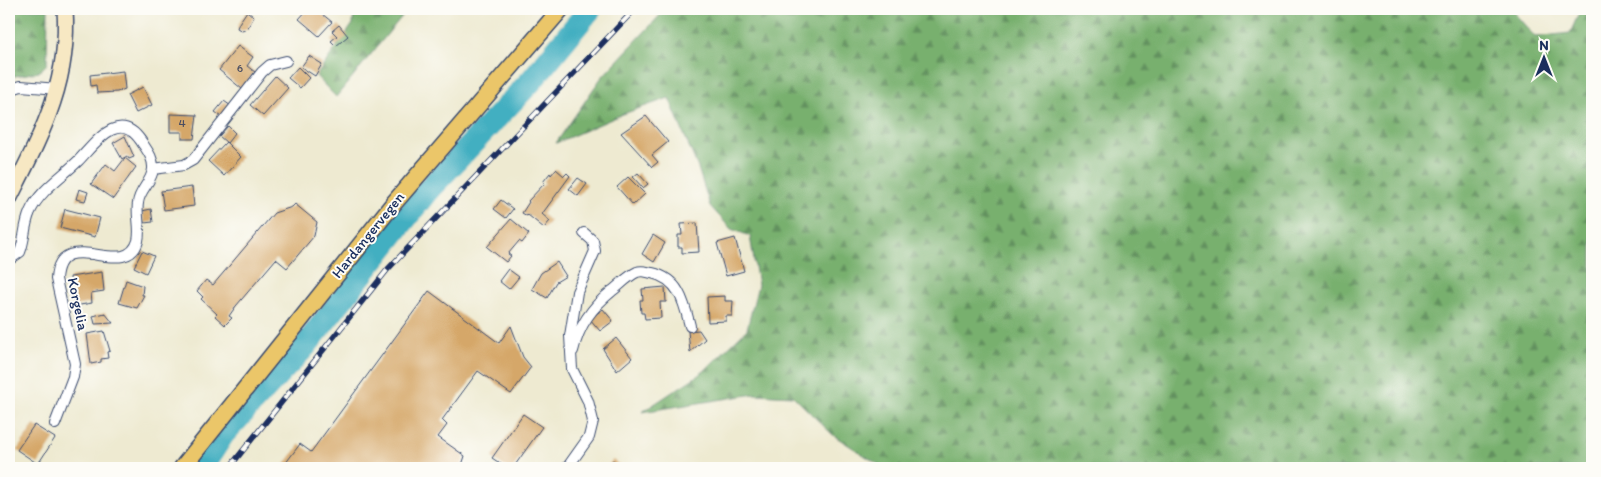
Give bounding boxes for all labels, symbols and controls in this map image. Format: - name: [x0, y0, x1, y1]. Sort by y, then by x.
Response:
- north arrow: [1518, 32, 1568, 82]
- text: N: [1539, 37, 1549, 54]
- house number: 6: [237, 61, 243, 75]
- house number: 4: [178, 116, 186, 130]
- street label: Hardangervegen: [328, 188, 408, 282]
- street label: Korgelia: [64, 276, 92, 332]

